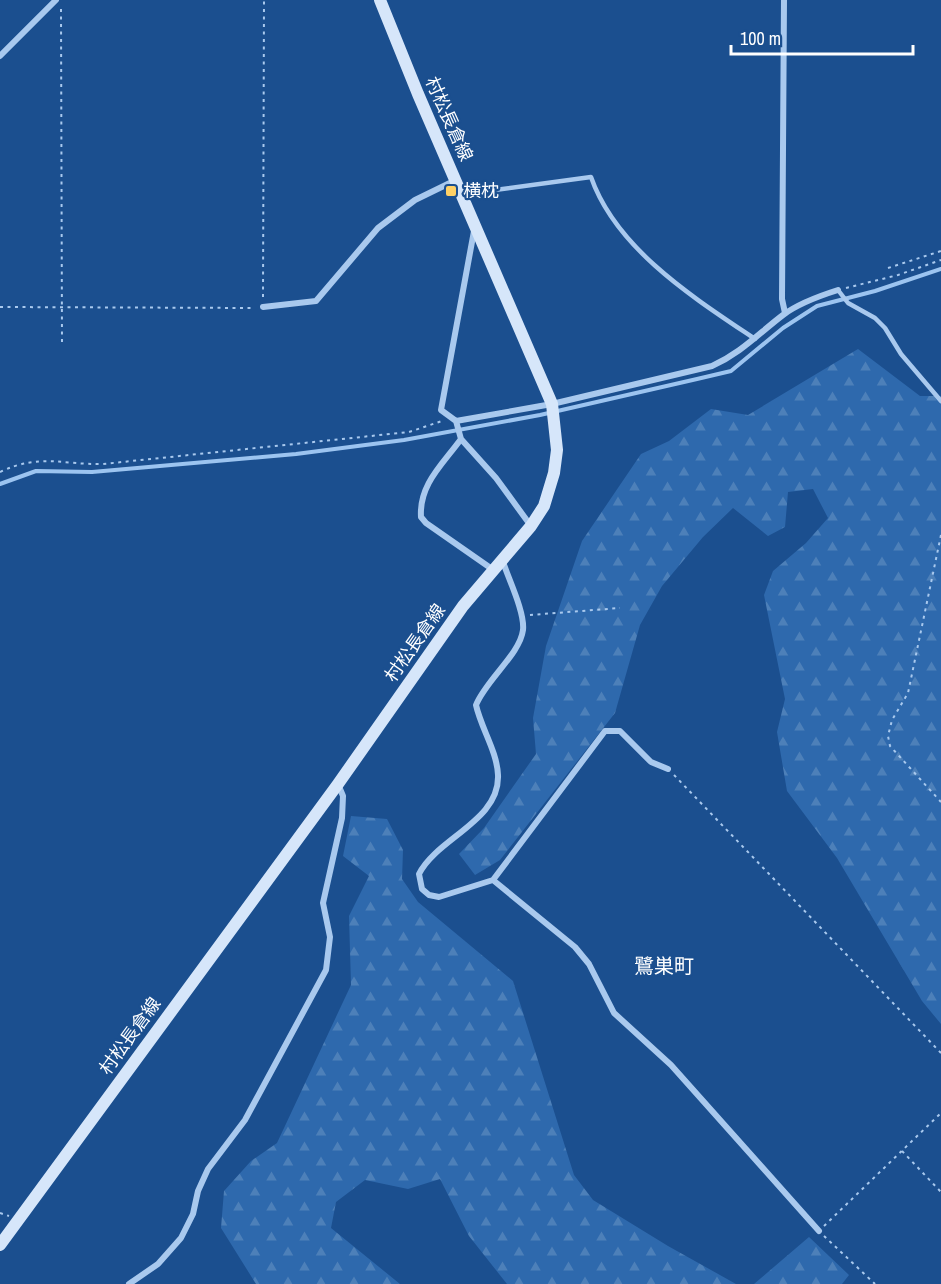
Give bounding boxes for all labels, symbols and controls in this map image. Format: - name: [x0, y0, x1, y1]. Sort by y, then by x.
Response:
- scale bar: [731, 18, 912, 56]
- text: 100 m: [740, 26, 781, 51]
- street label: 村松長倉線: [420, 73, 479, 165]
- place label: 横枕: [463, 178, 499, 203]
- marker: 横枕: [444, 184, 458, 198]
- street label: 村松長倉線: [379, 599, 451, 687]
- district label: 鷺巣町: [634, 952, 694, 979]
- street label: 村松長倉線: [93, 992, 166, 1079]

